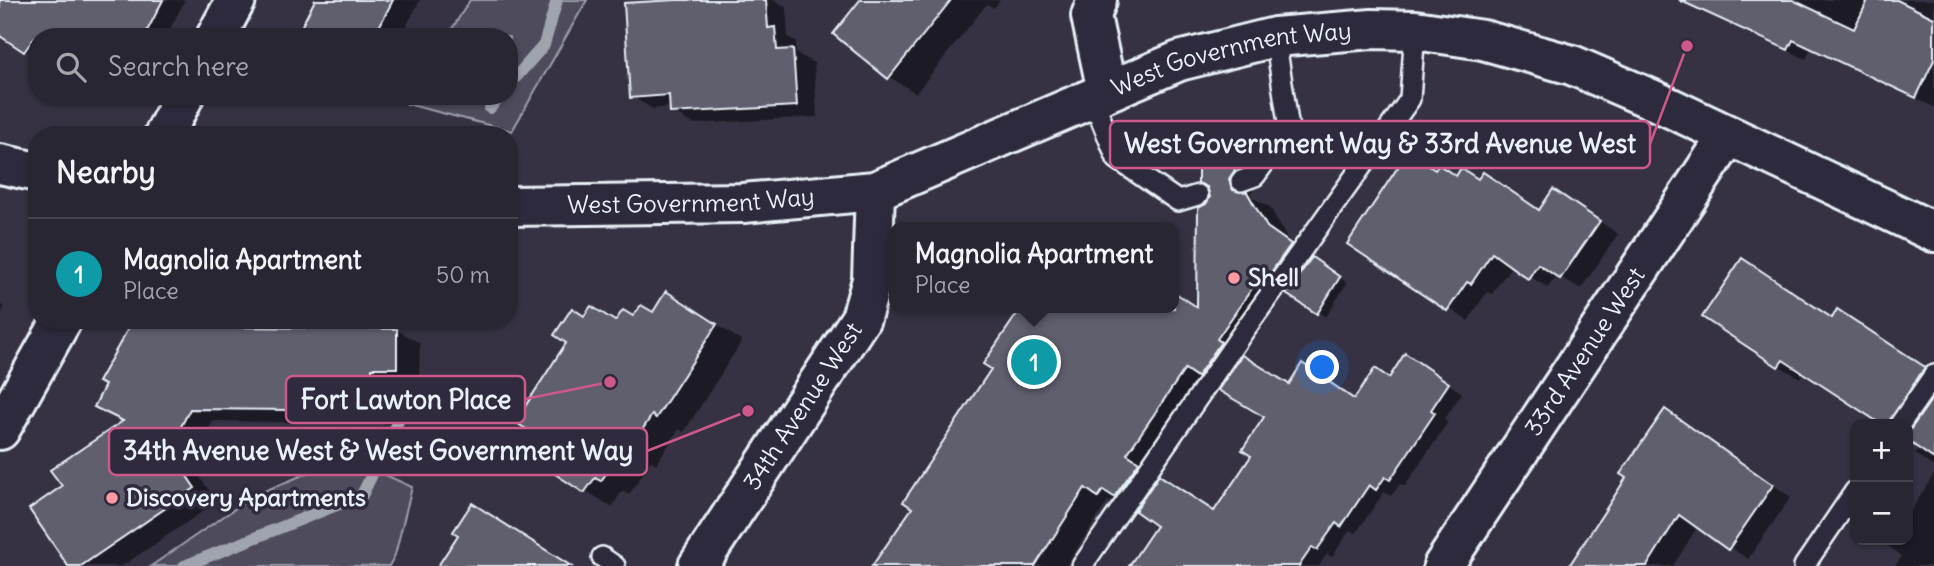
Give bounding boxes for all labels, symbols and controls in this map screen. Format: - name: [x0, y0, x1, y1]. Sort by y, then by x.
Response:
- street label: West Government Way: [1107, 15, 1352, 102]
- search box: [28, 28, 518, 105]
- icon: search: [52, 48, 90, 86]
- text: Search here: [108, 50, 249, 83]
- callout: West Government Way & 33rd Avenue West: [1110, 121, 1650, 168]
- text: West Government Way & 33rd Avenue West: [1124, 127, 1636, 160]
- text: Nearby: [56, 153, 156, 191]
- street label: West Government Way: [567, 181, 816, 219]
- popup: [889, 222, 1179, 313]
- text: Magnolia Apartment: [915, 237, 1153, 270]
- text: Magnolia Apartment: [123, 243, 362, 276]
- text: 1: [74, 260, 84, 289]
- text: 50 m: [436, 260, 490, 289]
- street label: 33rd Avenue West: [1518, 261, 1651, 441]
- place label: Shell: [1248, 262, 1299, 292]
- text: Place: [915, 270, 970, 299]
- marker: Shell: [1226, 270, 1242, 286]
- text: Place: [123, 276, 179, 305]
- street label: 34th Avenue West: [736, 316, 868, 495]
- pin: 1: [1011, 336, 1057, 388]
- your location: [1305, 350, 1339, 384]
- callout: Fort Lawton Place: [286, 376, 525, 423]
- text: Fort Lawton Place: [301, 383, 511, 416]
- map controls: [1850, 419, 1913, 545]
- button: +: [1850, 419, 1913, 482]
- callout: 34th Avenue West & West Government Way: [109, 428, 647, 475]
- text: 34th Avenue West & West Government Way: [123, 434, 633, 467]
- place label: Discovery Apartments: [126, 482, 366, 512]
- button: −: [1850, 482, 1913, 545]
- marker: Discovery Apartments: [104, 490, 120, 506]

